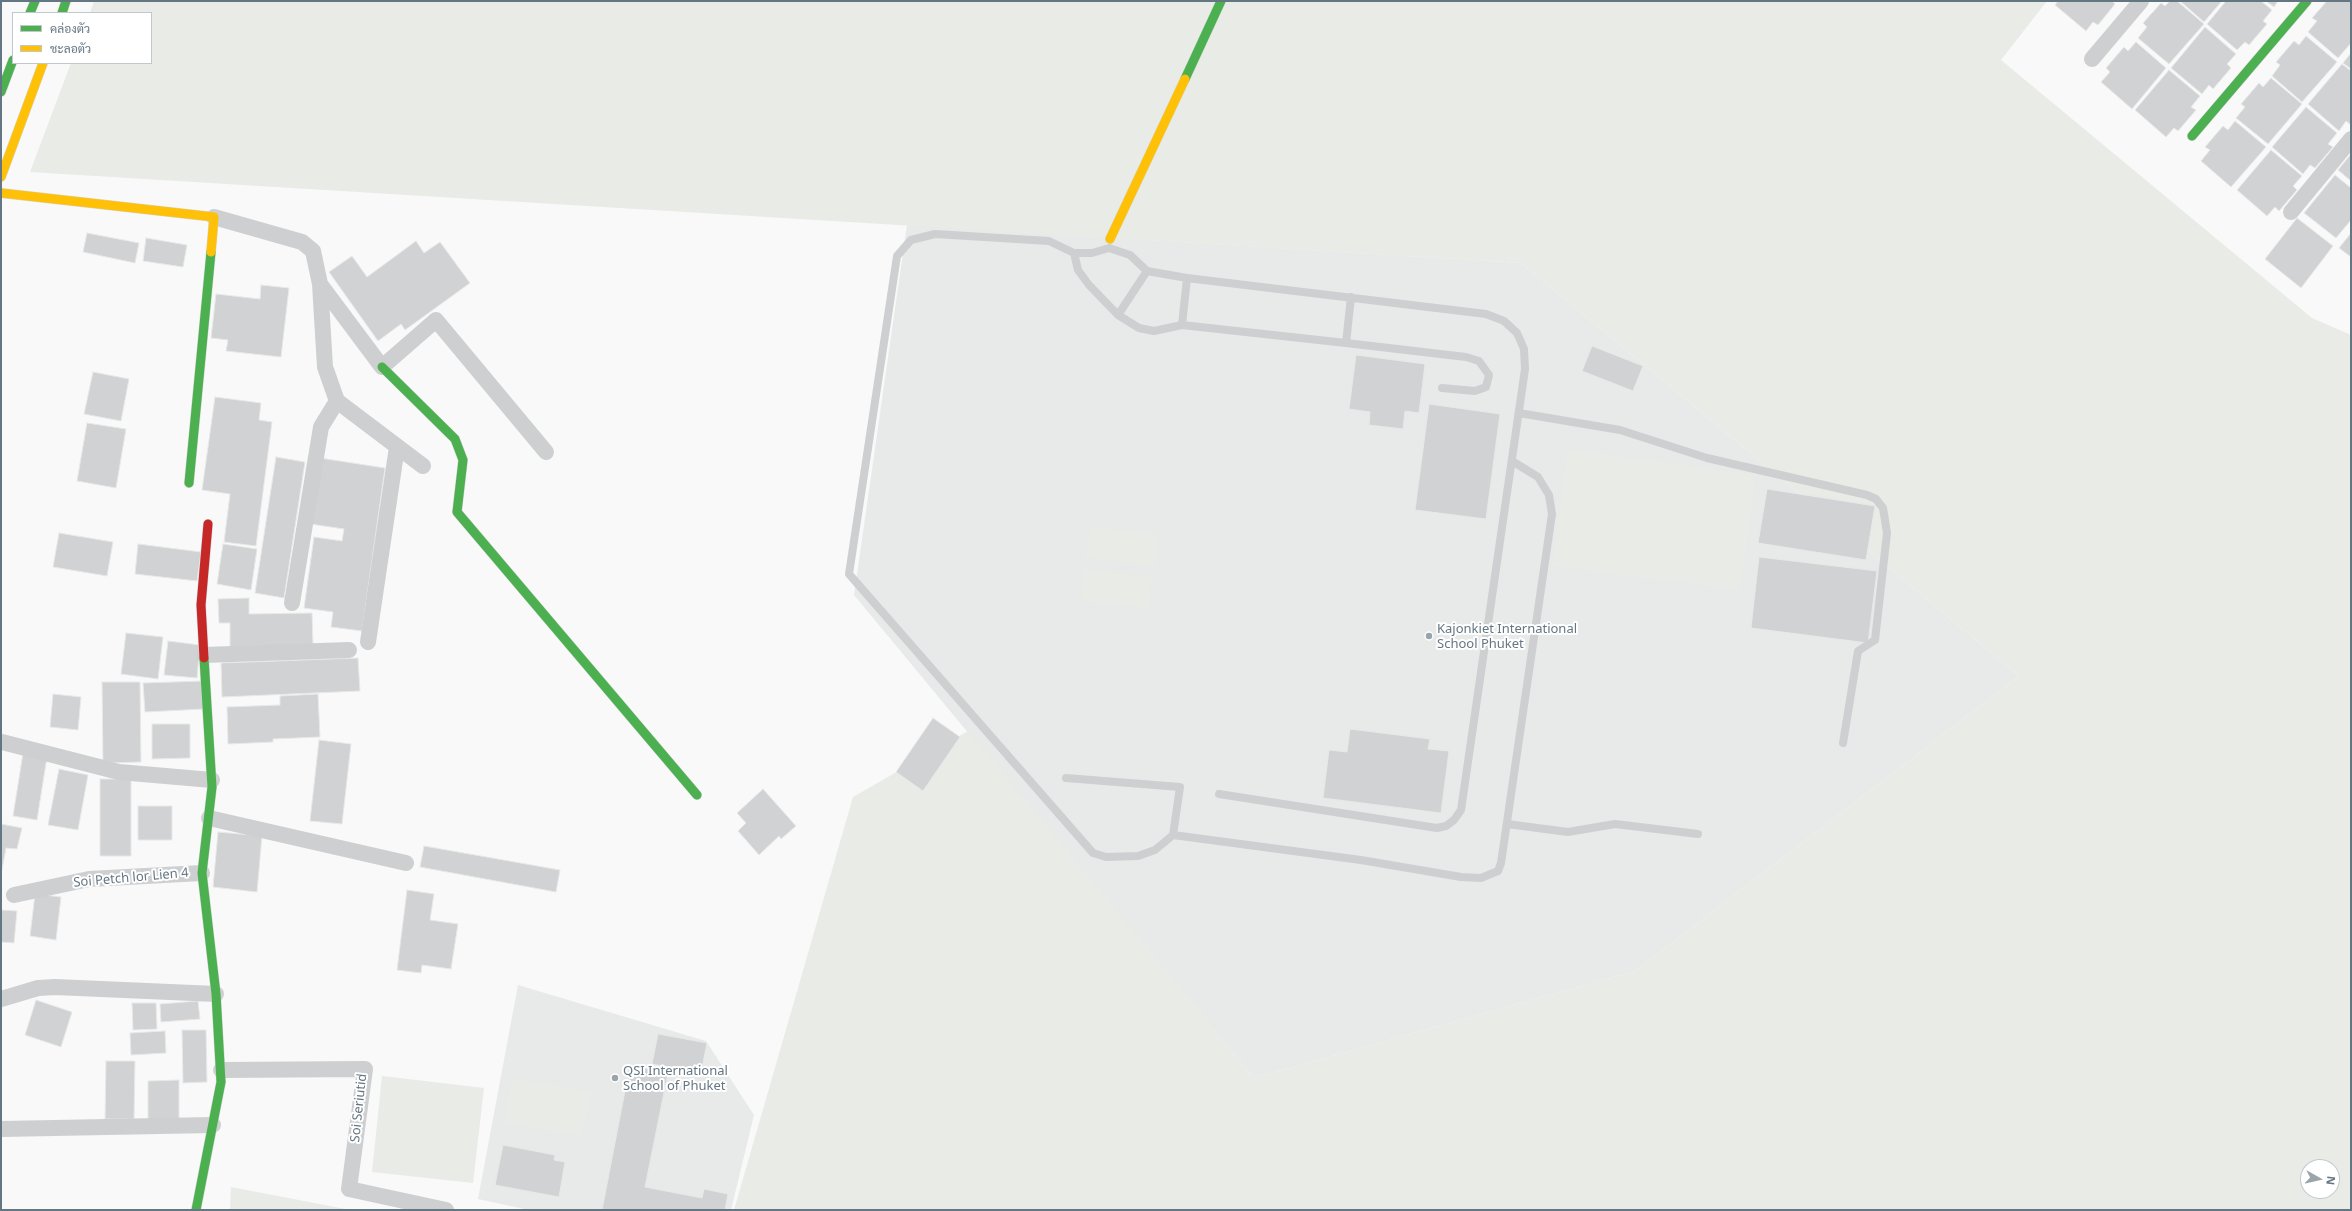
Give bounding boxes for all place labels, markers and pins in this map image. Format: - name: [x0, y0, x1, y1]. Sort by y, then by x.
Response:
- place label: Kajonkiet International School Phuket: [1437, 621, 1577, 652]
- marker: Kajonkiet International School Phuket: [1424, 631, 1434, 641]
- place label: QSI International School of Phuket: [623, 1063, 728, 1094]
- marker: QSI International School of Phuket: [610, 1073, 620, 1083]

